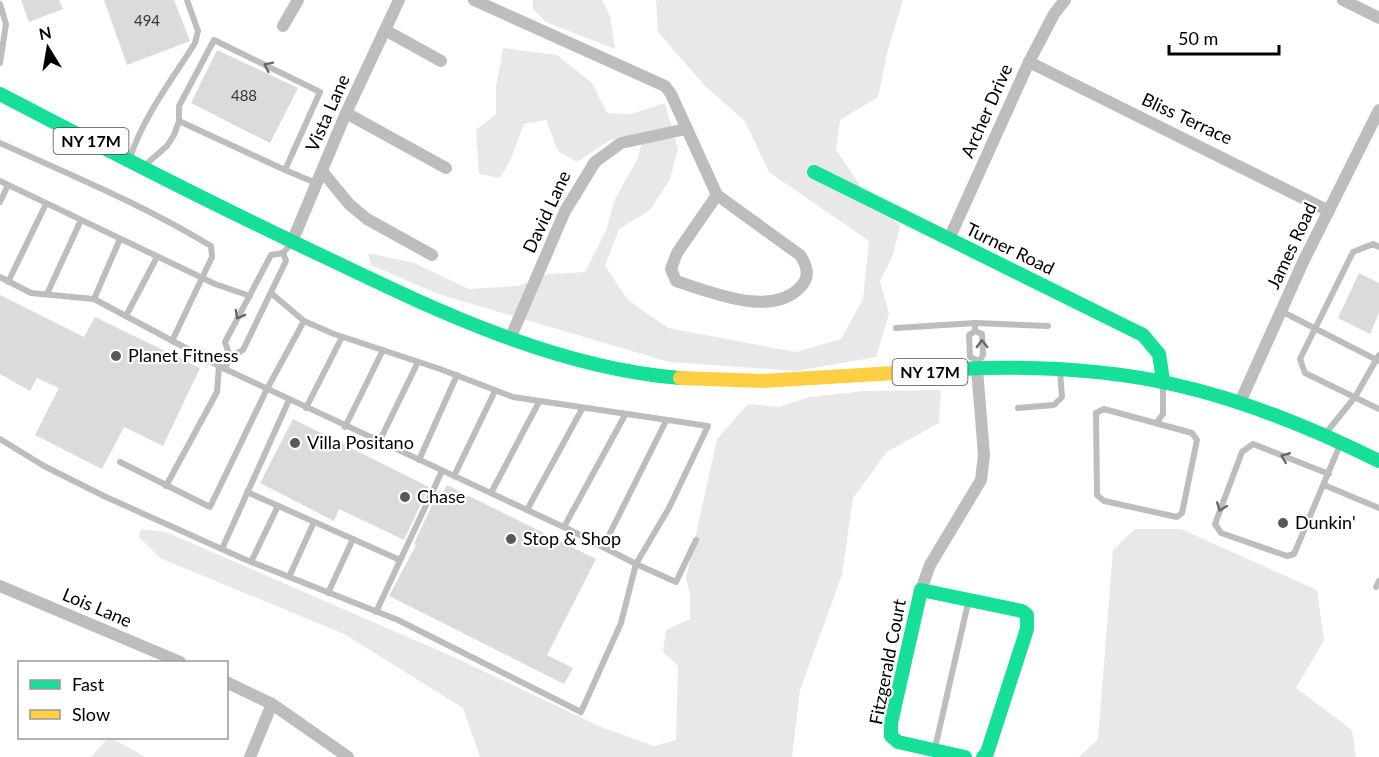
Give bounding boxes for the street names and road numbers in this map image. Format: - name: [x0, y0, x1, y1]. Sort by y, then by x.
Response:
- street label: Archer Drive: [956, 60, 1017, 161]
- street label: Vista Lane: [300, 71, 354, 155]
- street label: Bliss Terrace: [1139, 88, 1236, 149]
- road number: NY 17M: [54, 128, 128, 154]
- street label: David Lane: [517, 167, 575, 256]
- street label: James Road: [1262, 199, 1321, 292]
- street label: Turner Road: [963, 217, 1058, 279]
- road number: NY 17M: [892, 359, 968, 385]
- street label: Lois Lane: [59, 583, 135, 632]
- street label: Fitzgerald Court: [864, 597, 910, 726]

